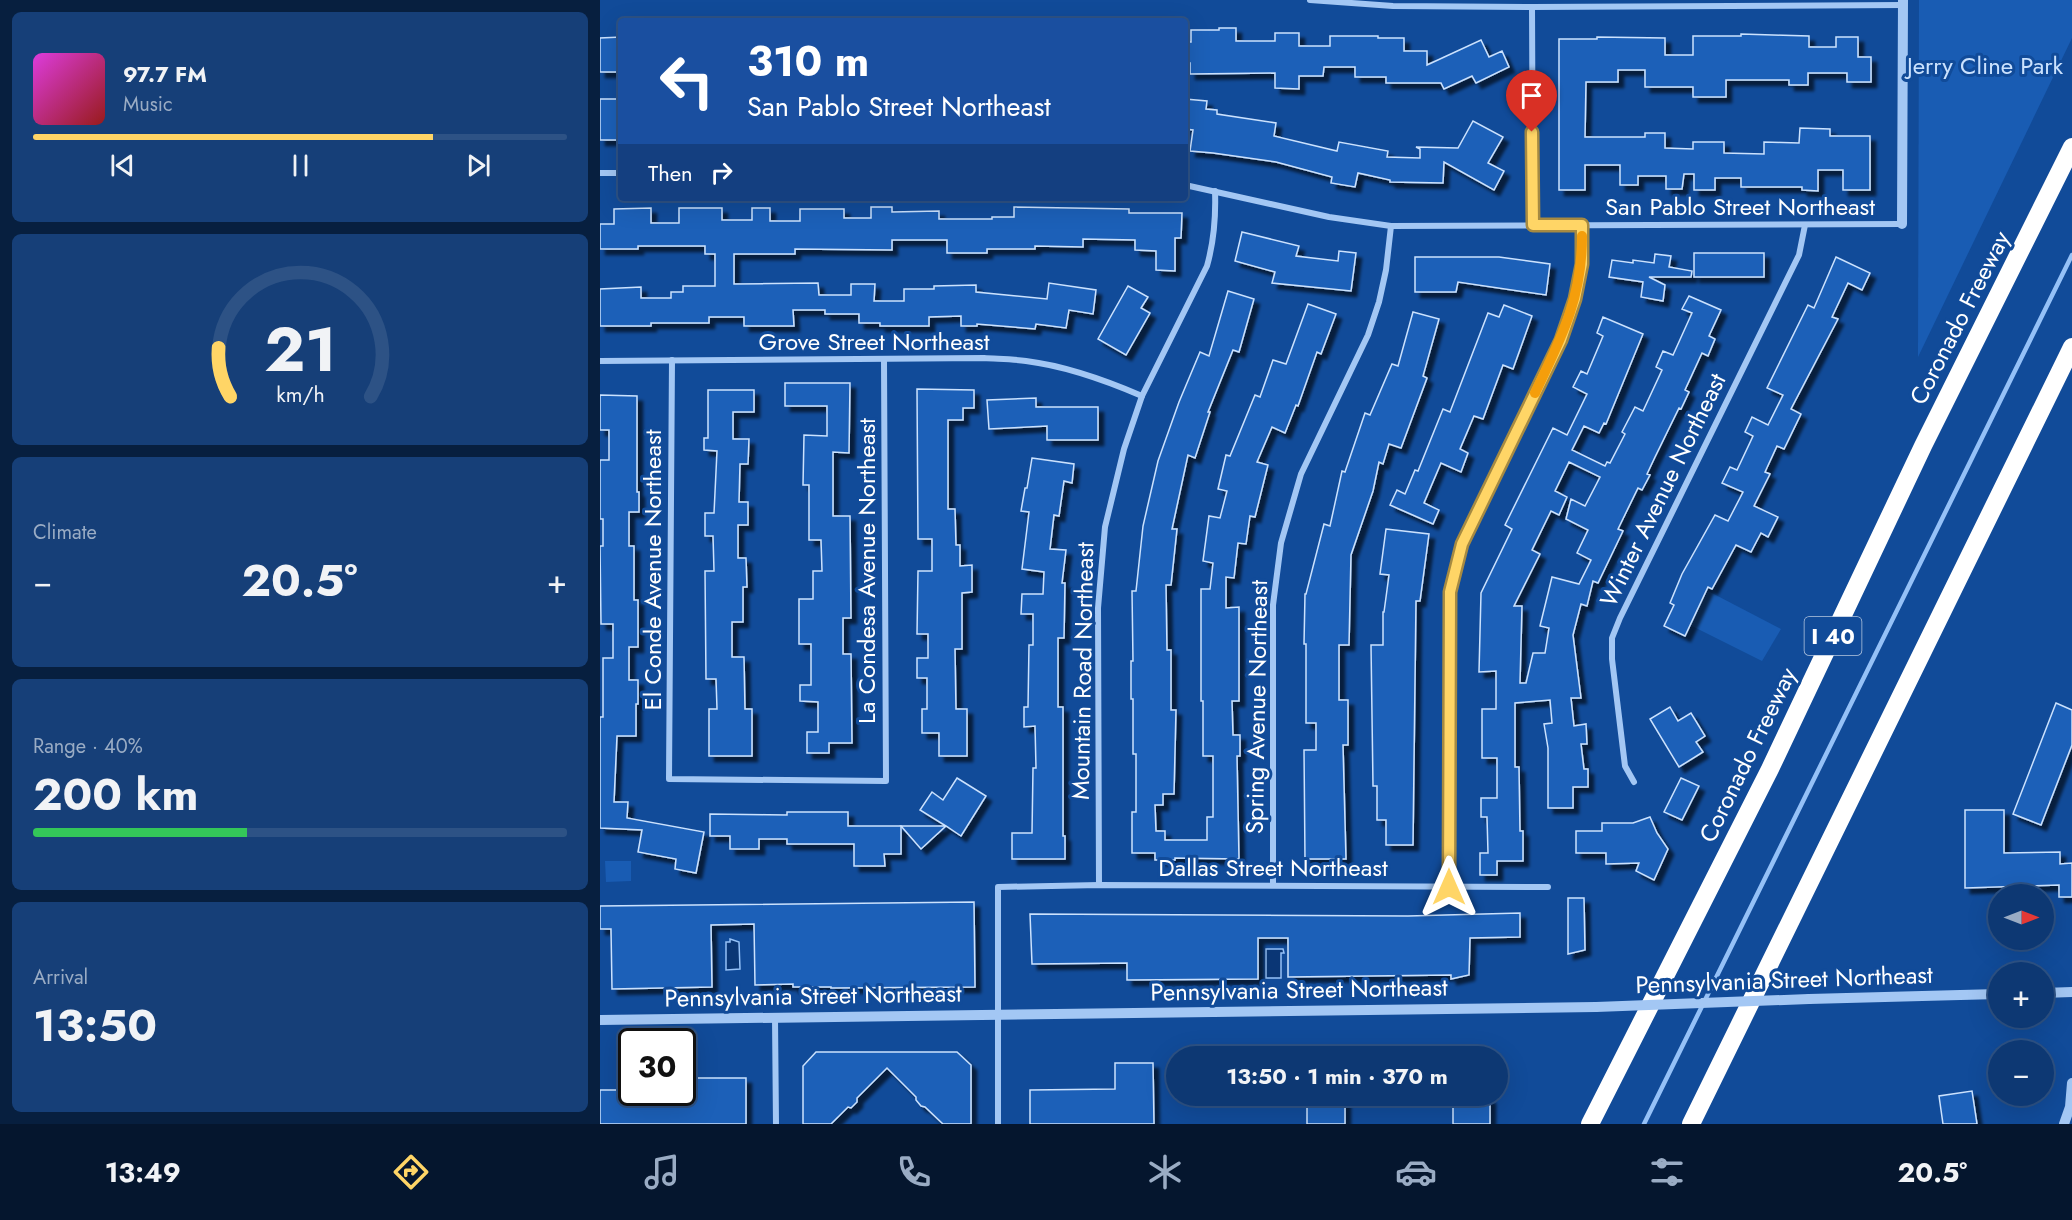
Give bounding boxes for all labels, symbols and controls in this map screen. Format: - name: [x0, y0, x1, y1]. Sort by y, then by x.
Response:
- text: 310 m: [747, 31, 869, 92]
- icon: left: [648, 42, 726, 120]
- park label: Jerry Cline Park: [1904, 48, 2064, 83]
- text: 97.7 FM: [123, 58, 207, 90]
- pin: [1506, 70, 1557, 132]
- icon: arrive: [1515, 79, 1548, 112]
- text: San Pablo Street Northeast: [747, 87, 1051, 126]
- text: Music: [123, 90, 173, 119]
- icon: previous: [106, 149, 139, 182]
- icon: pause: [284, 149, 317, 182]
- icon: next: [462, 149, 495, 182]
- icon: right: [705, 156, 738, 189]
- text: Then: [648, 157, 693, 189]
- street label: San Pablo Street Northeast: [1605, 189, 1875, 224]
- street label: Coronado Freeway: [1901, 224, 2019, 411]
- text: 21: [264, 304, 336, 394]
- street label: Grove Street Northeast: [758, 324, 990, 359]
- street label: Winter Avenue Northeast: [1591, 367, 1734, 612]
- text: km/h: [276, 379, 324, 410]
- street label: La Condesa Avenue Northeast: [849, 418, 884, 724]
- street label: El Conde Avenue Northeast: [635, 429, 670, 710]
- text: Climate: [33, 518, 97, 547]
- street label: Mountain Road Northeast: [1063, 542, 1102, 800]
- text: 20.5°: [241, 548, 358, 613]
- text: −: [33, 558, 52, 605]
- text: +: [547, 558, 567, 605]
- street label: Spring Avenue Northeast: [1237, 579, 1276, 834]
- road number: I 40: [1804, 617, 1862, 655]
- street label: Coronado Freeway: [1690, 661, 1805, 848]
- text: Range · 40%: [33, 732, 143, 761]
- text: 200 km: [33, 762, 198, 827]
- street label: Dallas Street Northeast: [1158, 850, 1388, 885]
- position arrow: [1417, 855, 1481, 919]
- north arrow: [1988, 884, 2054, 950]
- map controls: [1988, 884, 2054, 1106]
- street label: Pennsylvania Street Northeast: [1635, 957, 1933, 1002]
- button: +: [1988, 962, 2054, 1028]
- text: Arrival: [33, 963, 88, 992]
- street label: Pennsylvania Street Northeast: [1150, 969, 1448, 1010]
- street label: Pennsylvania Street Northeast: [664, 975, 962, 1016]
- text: 13:50: [33, 993, 157, 1058]
- speed limit sign: 30: [618, 1028, 696, 1106]
- button: −: [1988, 1040, 2054, 1106]
- text: 13:50 · 1 min · 370 m: [1226, 1060, 1448, 1092]
- icon: directions: [390, 1151, 432, 1193]
- icon: music: [641, 1151, 683, 1193]
- icon: phone: [893, 1151, 935, 1193]
- icon: climate: [1144, 1151, 1186, 1193]
- icon: car: [1395, 1151, 1437, 1193]
- icon: filters: [1646, 1151, 1688, 1193]
- text: 13:49: [105, 1153, 181, 1192]
- text: 20.5°: [1898, 1153, 1967, 1192]

